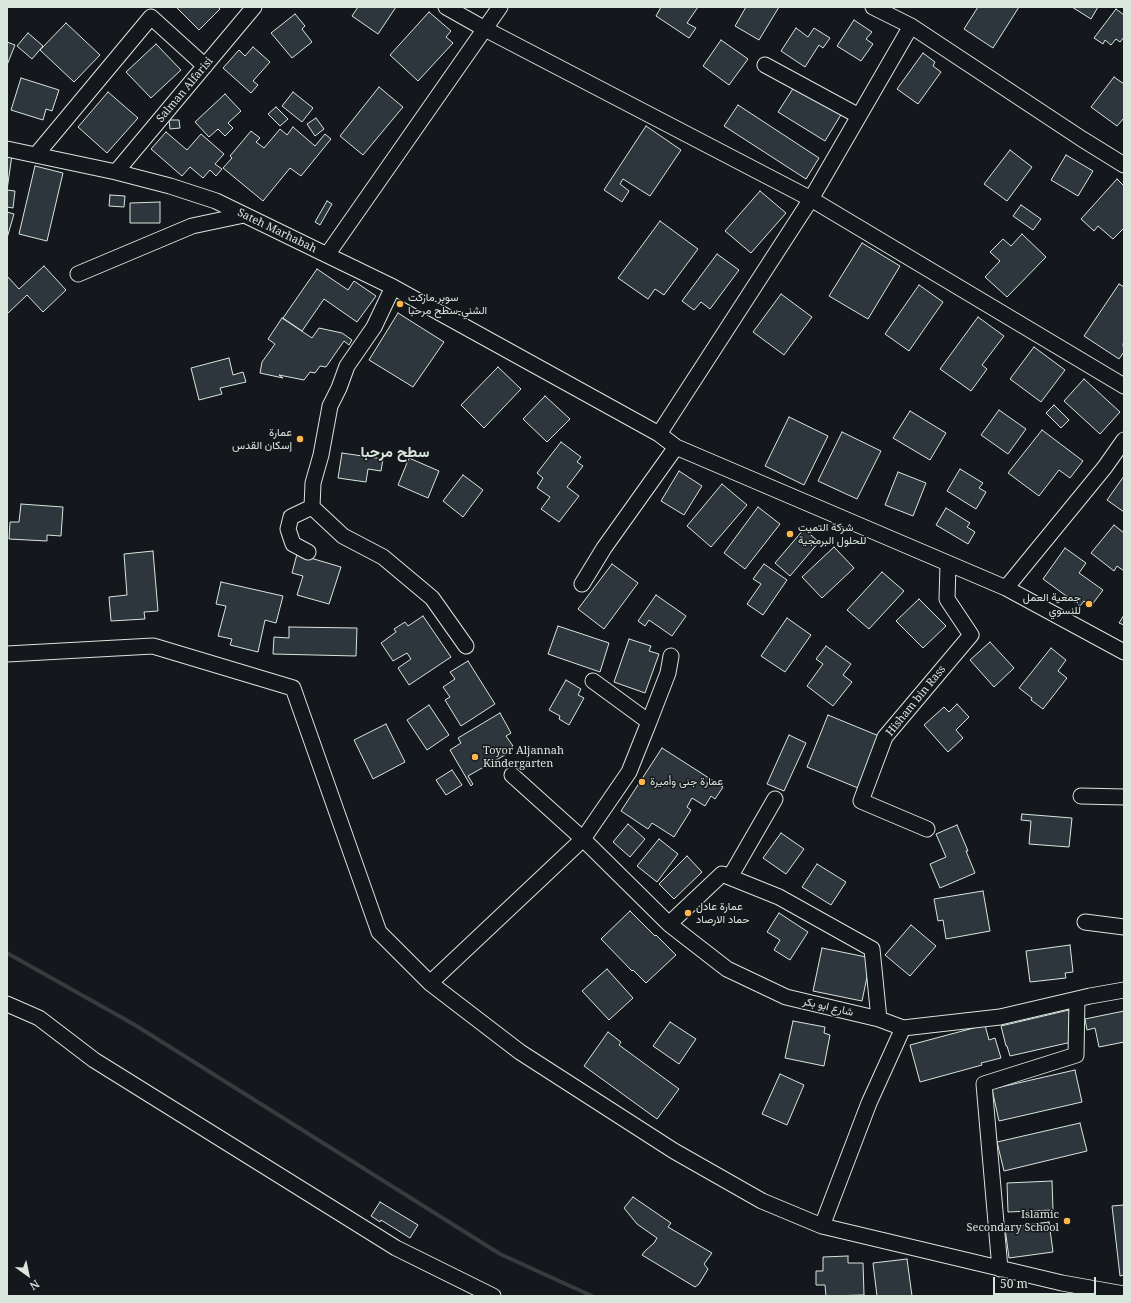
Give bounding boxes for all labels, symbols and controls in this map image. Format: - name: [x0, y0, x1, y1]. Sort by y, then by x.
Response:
- street label: Salman Alfarisi: [154, 55, 216, 125]
- street label: Sateh Marhabah: [235, 206, 319, 256]
- place label: سوبر ماركت الشني-سطح مرحبا: [408, 291, 487, 317]
- marker: سوبر ماركت الشني-سطح مرحبا: [395, 299, 405, 309]
- place label: عمارة إسكان القدس: [232, 426, 292, 452]
- marker: عمارة إسكان القدس: [295, 434, 305, 444]
- district label: سطح مرحبا: [361, 444, 429, 462]
- place label: شركة التميت للحلول البرمجية: [798, 521, 866, 547]
- marker: شركة التميت للحلول البرمجية: [785, 529, 795, 539]
- place label: جمعية العمل للنسوي: [1023, 591, 1081, 617]
- marker: جمعية العمل للنسوي: [1084, 599, 1094, 609]
- street label: Hisham bin Rass: [883, 663, 949, 739]
- place label: Toyor Aljannah Kindergarten: [483, 744, 564, 770]
- marker: Toyor Aljannah Kindergarten: [470, 752, 480, 762]
- place label: عمارة جنى وأميرة: [650, 775, 723, 789]
- marker: عمارة جنى وأميرة: [637, 777, 647, 787]
- place label: عمارة عادل حماد الارصاد: [696, 900, 750, 926]
- marker: عمارة عادل حماد الارصاد: [683, 908, 693, 918]
- street label: شارع ابو بكر: [801, 995, 855, 1019]
- place label: Islamic Secondary School: [967, 1208, 1059, 1234]
- marker: Islamic Secondary School: [1062, 1216, 1072, 1226]
- north arrow: [8, 1255, 48, 1295]
- scale bar: [995, 1269, 1098, 1295]
- text: 50 m: [1000, 1275, 1028, 1292]
- text: N: [27, 1277, 43, 1294]

